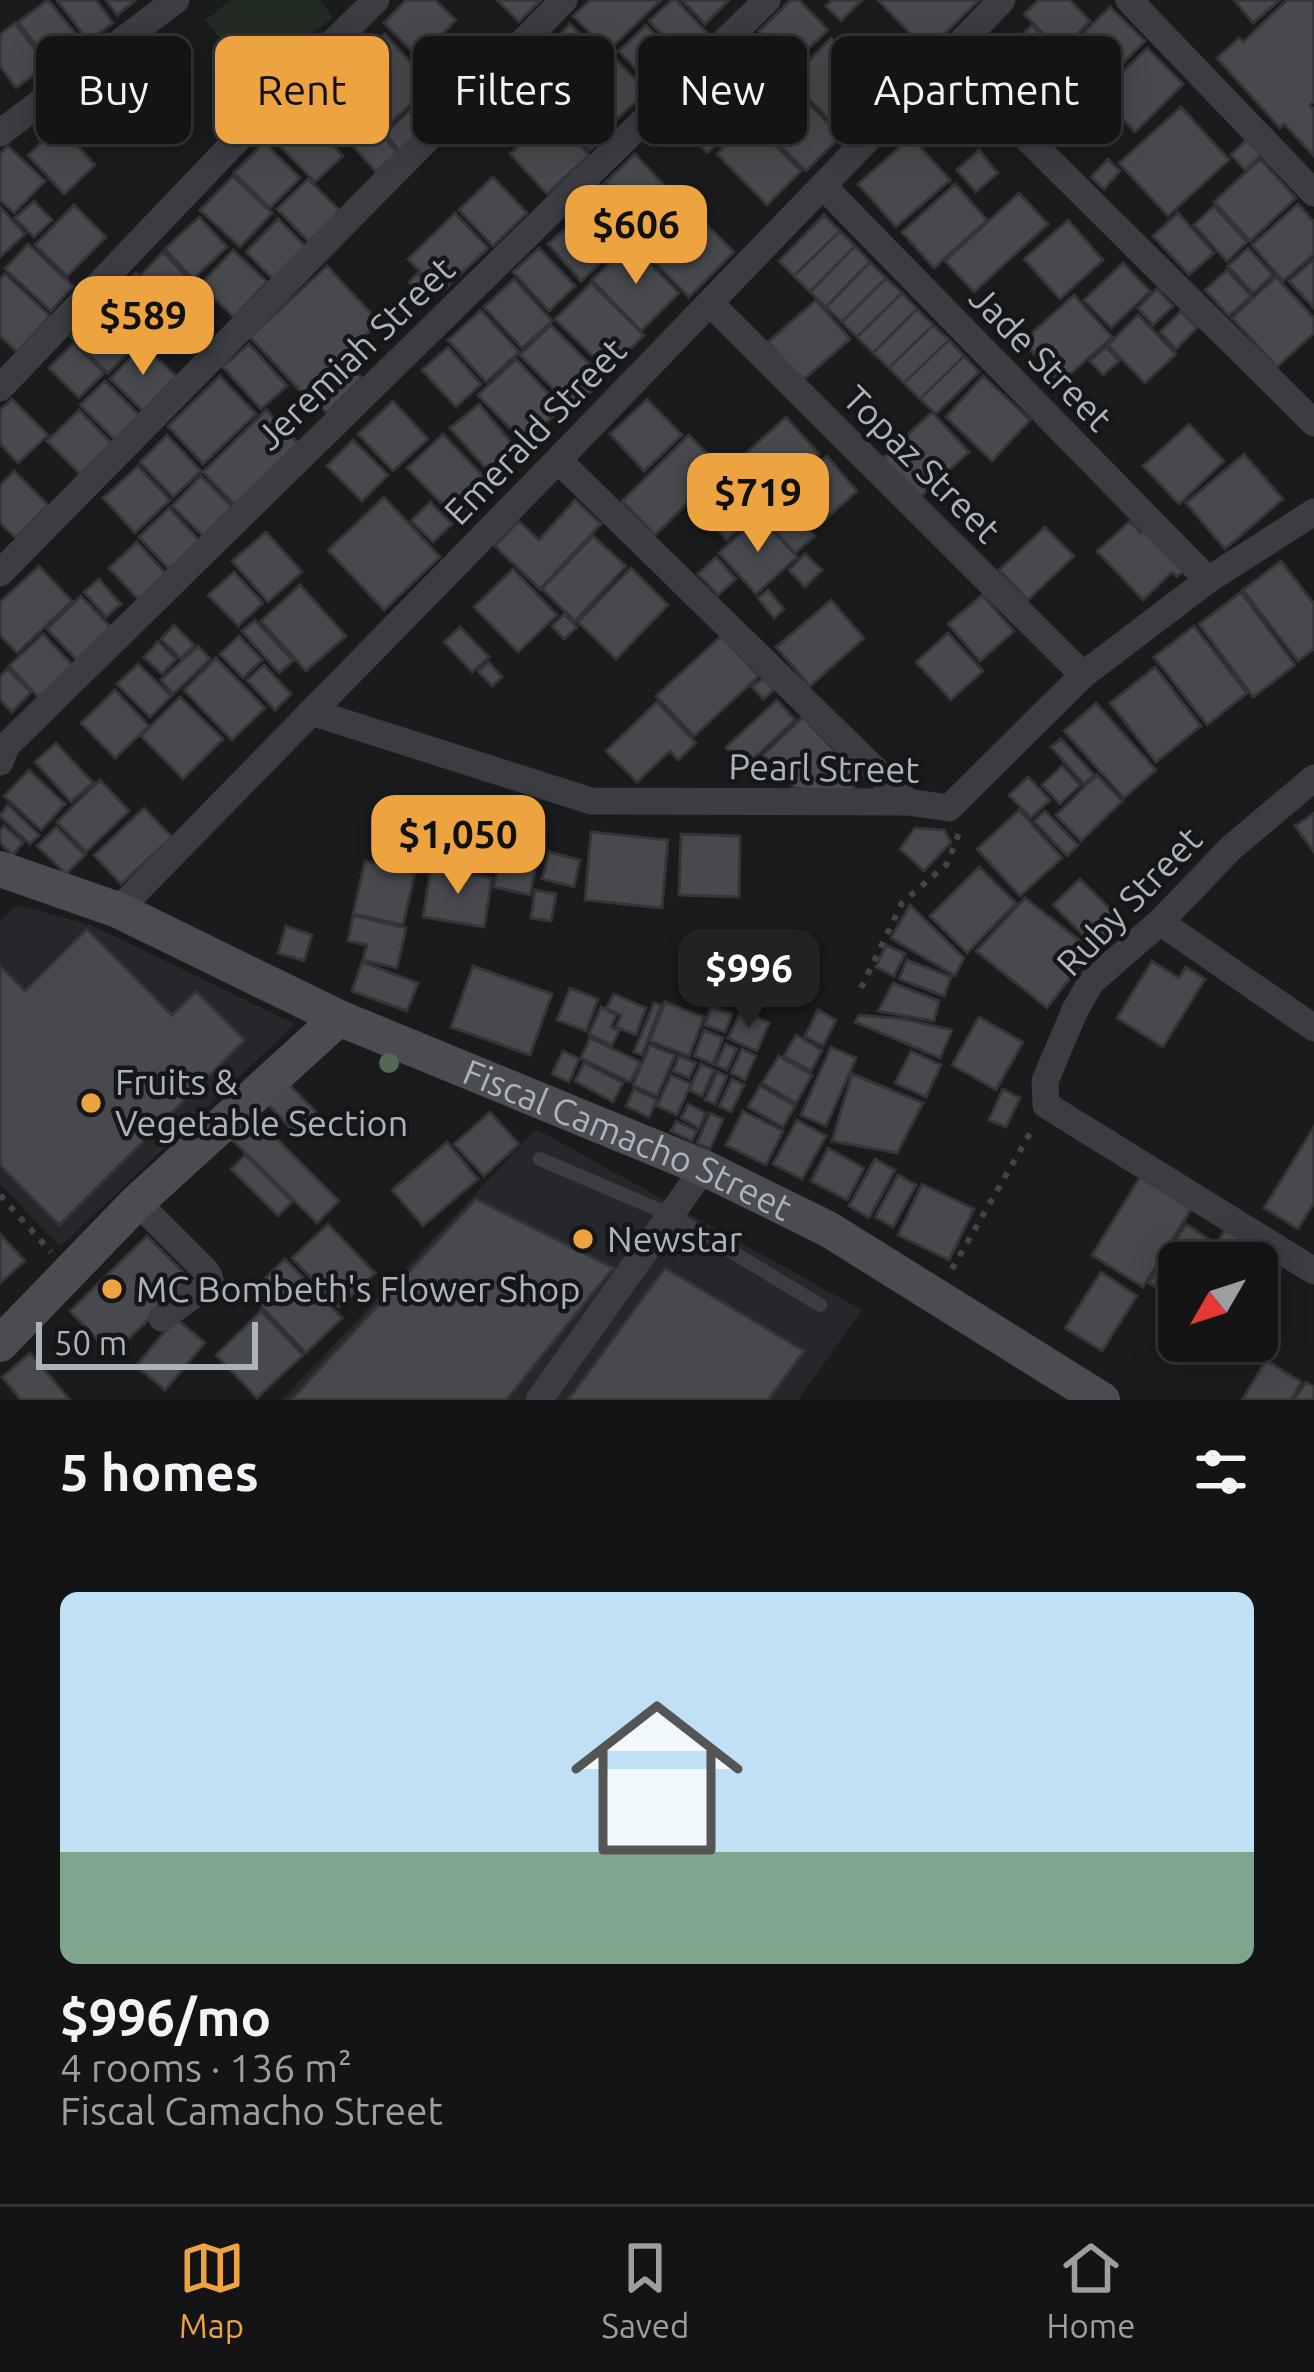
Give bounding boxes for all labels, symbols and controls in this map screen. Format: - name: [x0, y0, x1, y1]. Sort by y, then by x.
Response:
- chip: Buy: [36, 36, 191, 144]
- chip: Rent: [215, 36, 389, 144]
- chip: Filters: [413, 36, 614, 144]
- chip: New: [638, 36, 807, 144]
- chip: Apartment: [831, 36, 1121, 144]
- pin: $606: [565, 185, 707, 287]
- text: $606: [592, 202, 680, 245]
- street label: Jeremiah Street: [247, 248, 462, 457]
- pin: $589: [72, 276, 214, 378]
- street label: Jade Street: [962, 277, 1121, 439]
- text: $589: [99, 293, 187, 336]
- street label: Emerald Street: [436, 329, 634, 532]
- street label: Topaz Street: [836, 377, 1009, 550]
- pin: $719: [687, 453, 829, 555]
- text: $719: [714, 470, 802, 513]
- street label: Pearl Street: [728, 745, 920, 790]
- pin: $1,050: [360, 795, 556, 897]
- text: $1,050: [398, 812, 518, 855]
- street label: Ruby Street: [1048, 818, 1209, 983]
- pin: $996: [678, 929, 820, 1031]
- text: $996: [705, 946, 793, 989]
- street label: Fiscal Camacho Street: [457, 1050, 799, 1228]
- place label: Fruits & Vegetable Section: [115, 1061, 408, 1143]
- marker: Fruits & Vegetable Section: [78, 1090, 104, 1116]
- place label: Newstar: [607, 1218, 743, 1259]
- marker: Newstar: [570, 1226, 596, 1252]
- north arrow: [1158, 1242, 1278, 1362]
- map controls: [1158, 1242, 1278, 1362]
- place label: MC Bombeth's Flower Shop: [136, 1268, 580, 1309]
- marker: MC Bombeth's Flower Shop: [99, 1276, 125, 1302]
- scale bar: [36, 1316, 258, 1369]
- text: 50 m: [54, 1324, 127, 1361]
- icon: filters: [1188, 1439, 1254, 1505]
- text: 5 homes: [60, 1443, 259, 1501]
- icon: home: [549, 1670, 765, 1886]
- text: $996/mo: [60, 1988, 271, 2046]
- text: 4 rooms · 136 m²: [60, 2046, 352, 2089]
- text: Fiscal Camacho Street: [60, 2089, 443, 2132]
- tab: Map: [179, 2235, 245, 2344]
- tab: Saved: [602, 2235, 689, 2344]
- tab: Home: [1046, 2235, 1135, 2344]

